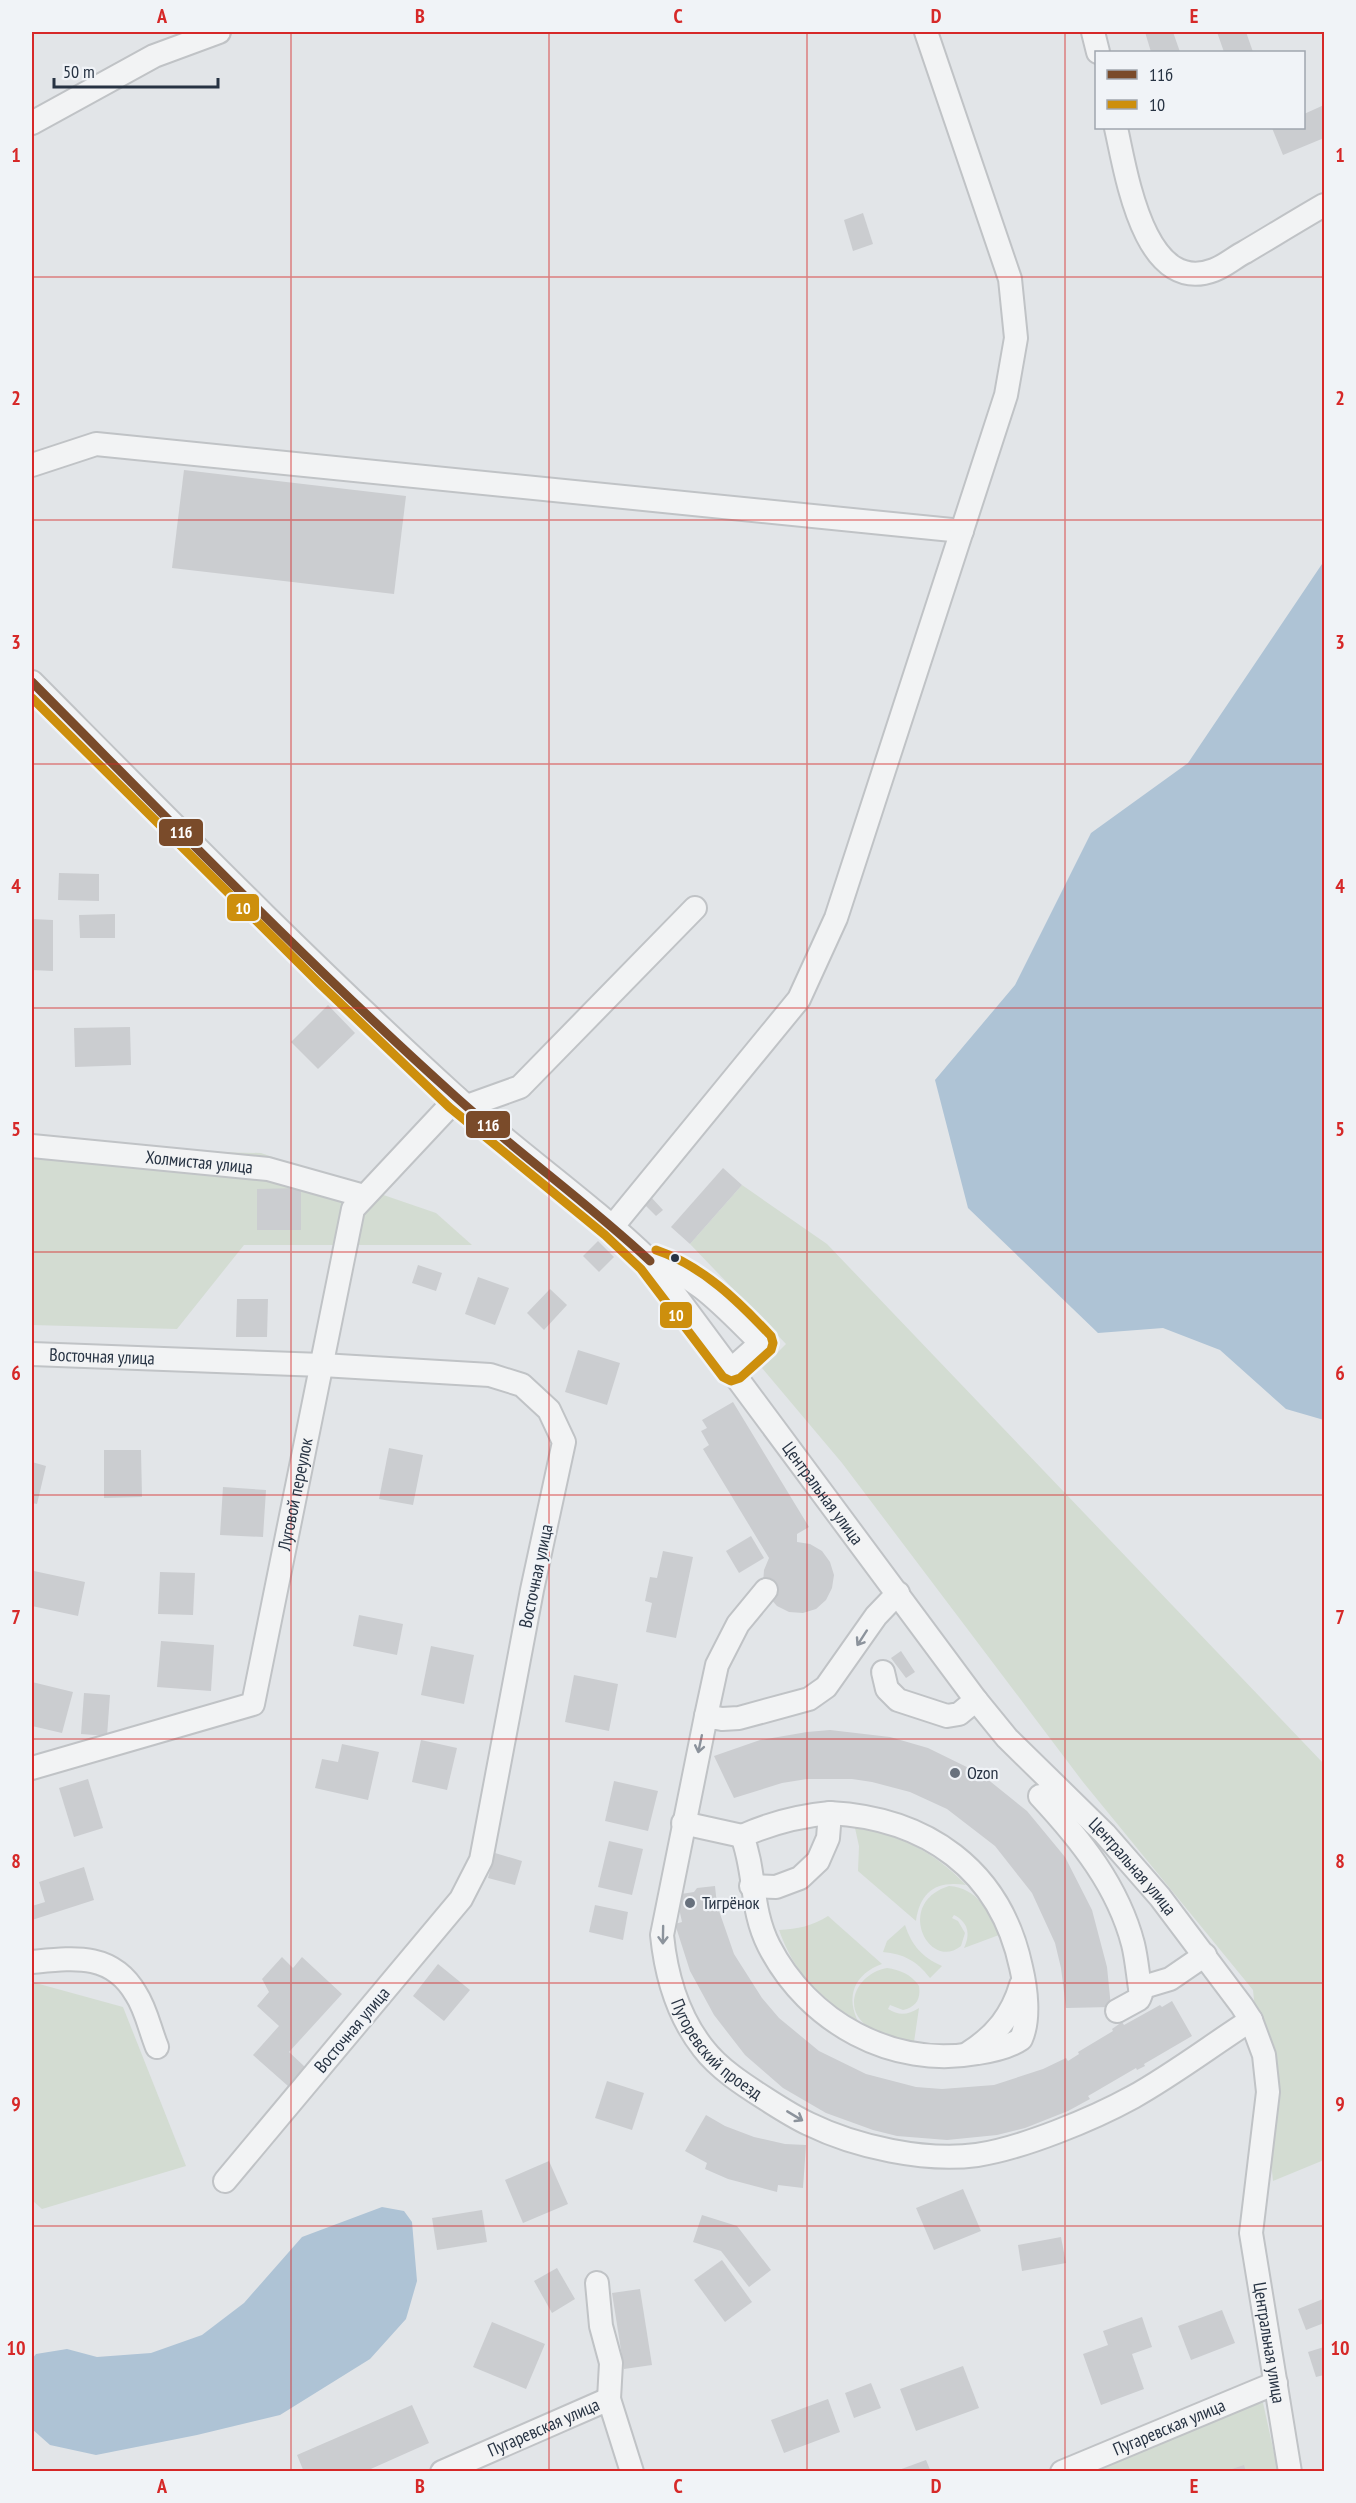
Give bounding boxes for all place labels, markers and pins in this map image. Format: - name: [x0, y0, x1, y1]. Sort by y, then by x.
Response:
- unlabelled marker: [669, 1252, 681, 1264]
- place label: Ozon: [967, 1761, 999, 1784]
- marker: Ozon: [948, 1766, 962, 1780]
- place label: Тигрёнок: [702, 1891, 760, 1914]
- marker: Тигрёнок: [683, 1896, 697, 1910]

